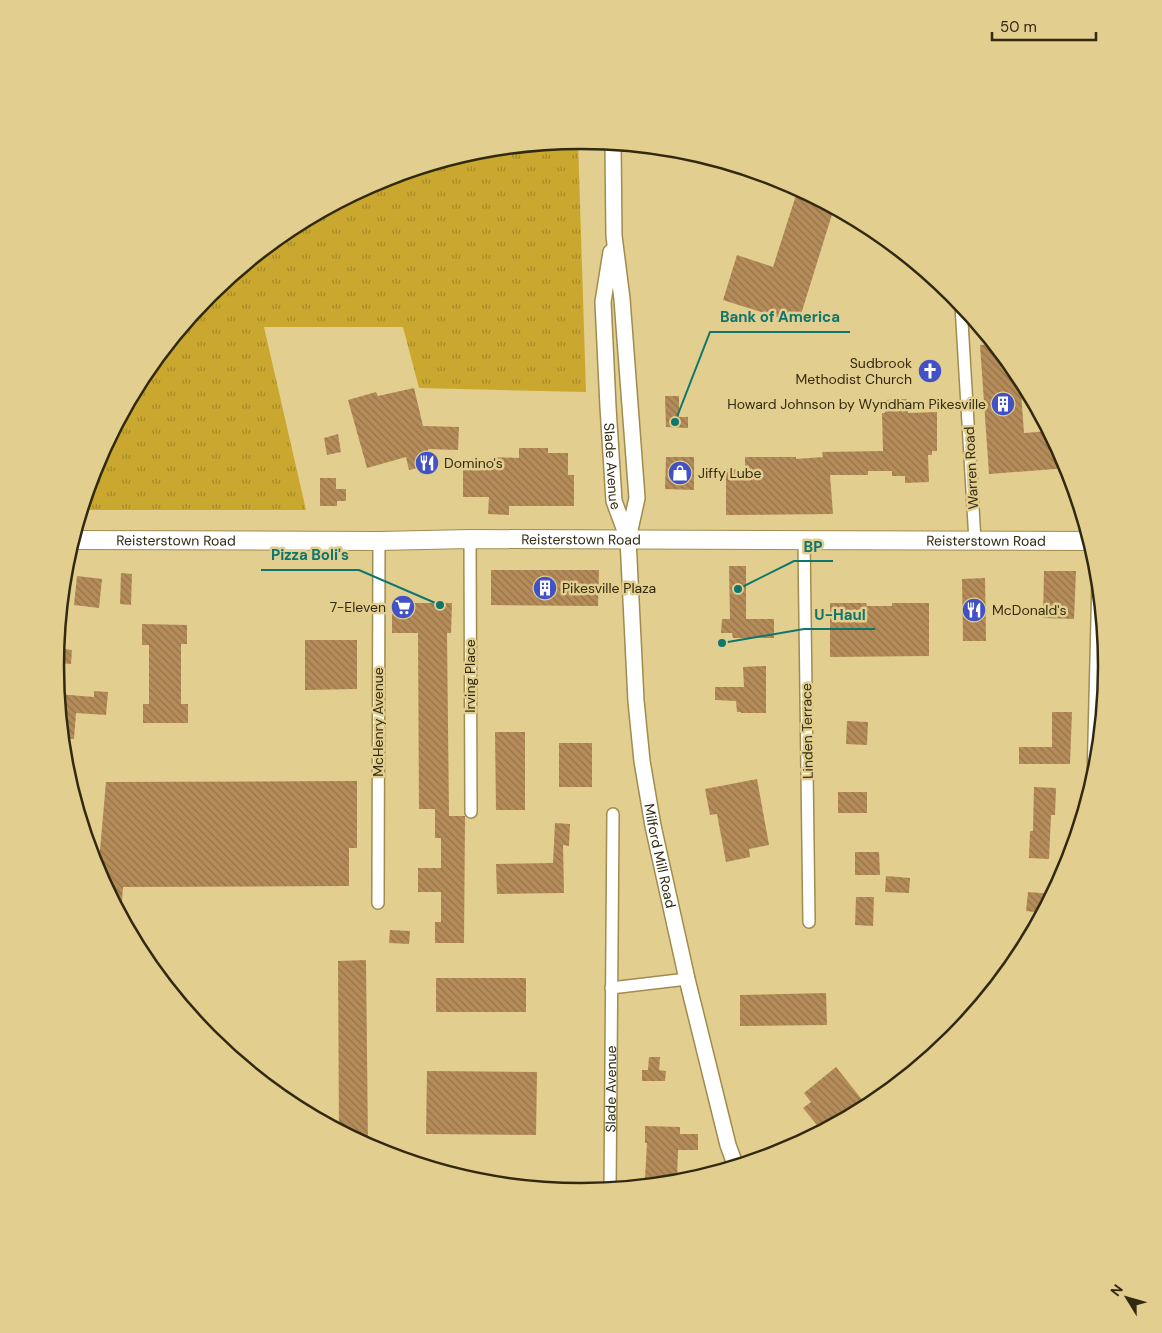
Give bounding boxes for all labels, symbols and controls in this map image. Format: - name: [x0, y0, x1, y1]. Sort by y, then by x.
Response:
- scale bar: [992, 10, 1096, 42]
- text: 50 m: [1000, 17, 1037, 37]
- callout: Bank of America: [710, 302, 850, 332]
- text: Bank of America: [720, 307, 840, 327]
- place label: Sudbrook Methodist Church: [796, 354, 912, 388]
- church icon: Sudbrook Methodist Church: [917, 358, 943, 384]
- building icon: Howard Johnson by Wyndham Pikesville: [990, 391, 1016, 417]
- place label: Howard Johnson by Wyndham Pikesville: [727, 395, 986, 413]
- street label: Slade Avenue: [600, 422, 625, 512]
- street label: Warren Road: [960, 426, 982, 510]
- restaurant icon: Domino's: [414, 450, 440, 476]
- place label: Domino's: [444, 454, 503, 472]
- shop icon: Jiffy Lube: [667, 460, 693, 486]
- place label: Jiffy Lube: [698, 464, 762, 482]
- street label: Reisterstown Road: [521, 530, 641, 549]
- street label: Reisterstown Road: [116, 531, 236, 550]
- callout: BP: [794, 531, 833, 561]
- street label: Reisterstown Road: [926, 531, 1046, 550]
- text: BP: [804, 537, 822, 557]
- callout: Pizza Boli's: [261, 540, 359, 570]
- text: Pizza Boli's: [271, 545, 349, 565]
- building icon: Pikesville Plaza: [532, 575, 558, 601]
- place label: Pikesville Plaza: [562, 579, 656, 597]
- supermarket icon: 7-Eleven: [390, 594, 416, 620]
- restaurant icon: McDonald's: [961, 597, 987, 623]
- place label: 7-Eleven: [330, 598, 386, 616]
- callout: U-Haul: [804, 599, 875, 629]
- place label: McDonald's: [992, 601, 1067, 619]
- text: U-Haul: [814, 605, 866, 625]
- street label: Irving Place: [461, 639, 479, 713]
- street label: McHenry Avenue: [369, 667, 387, 777]
- street label: Linden Terrace: [797, 683, 817, 779]
- street label: Milford Mill Road: [640, 802, 680, 910]
- street label: Slade Avenue: [601, 1045, 620, 1133]
- north arrow: [1102, 1273, 1152, 1323]
- text: N: [1106, 1281, 1127, 1300]

